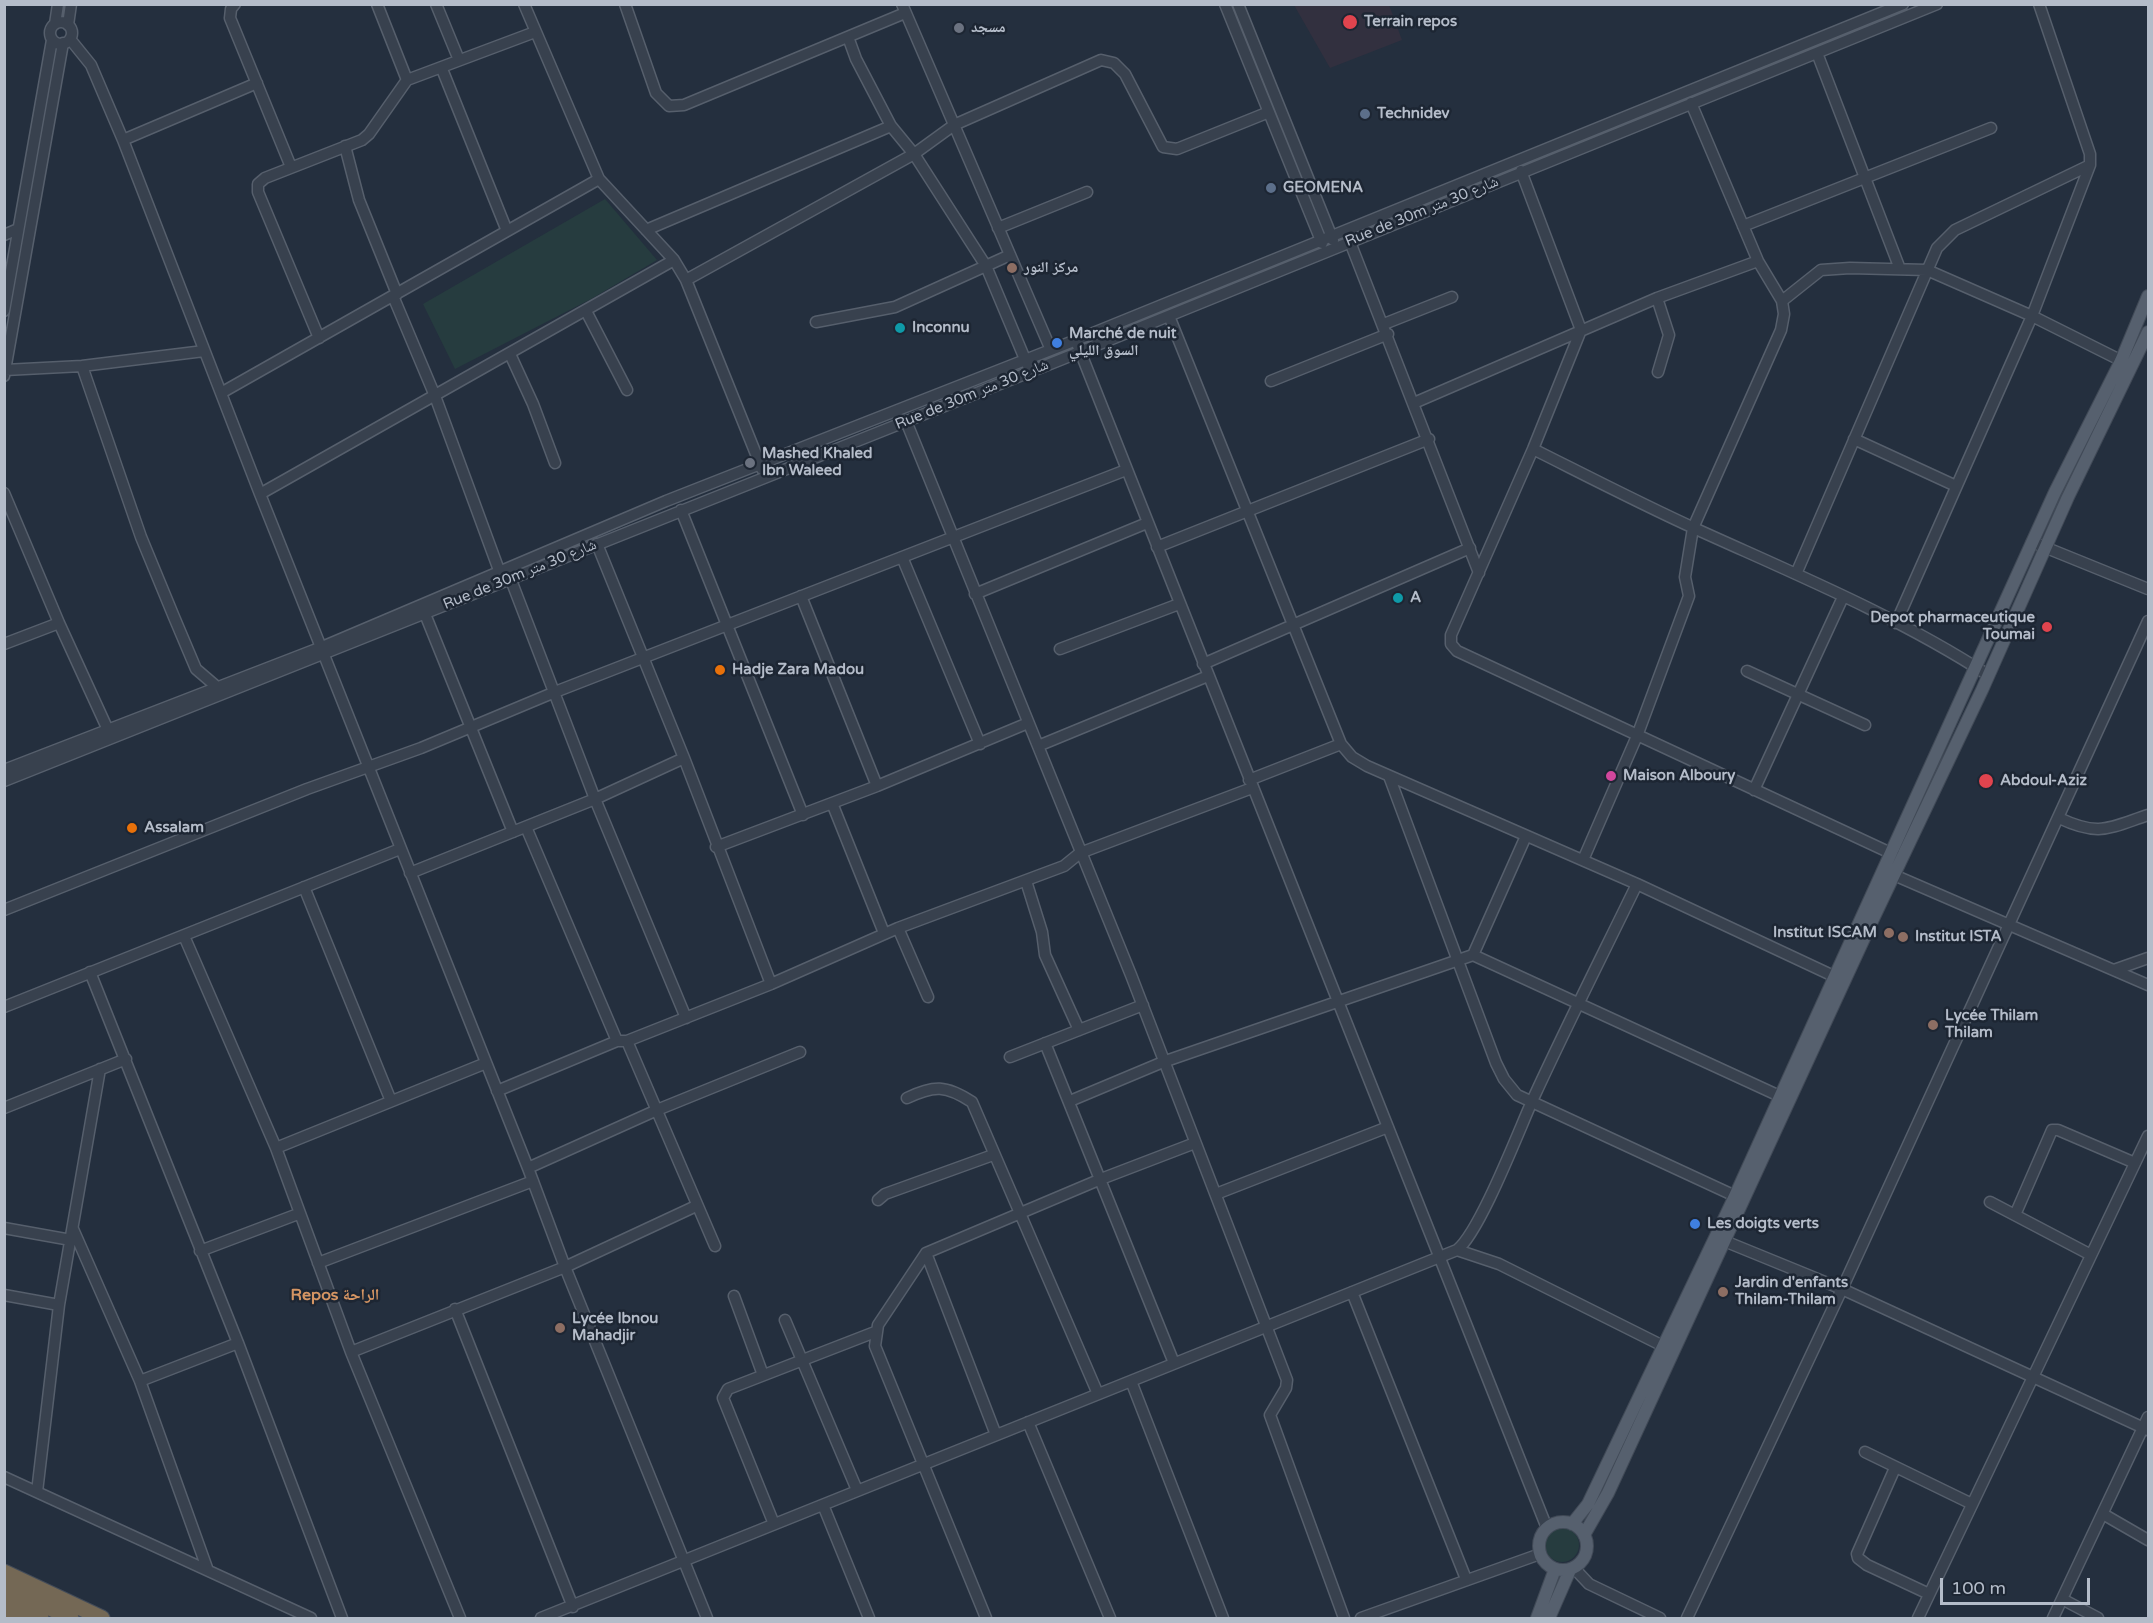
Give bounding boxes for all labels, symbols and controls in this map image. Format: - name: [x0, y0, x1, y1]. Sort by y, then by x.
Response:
- marker: Terrain repos: [1341, 13, 1359, 31]
- place label: Terrain repos: [1364, 13, 1457, 31]
- place label: مسجد: [971, 19, 1006, 37]
- marker: مسجد: [952, 21, 966, 35]
- place label: Technidev: [1377, 105, 1449, 123]
- marker: Technidev: [1358, 107, 1372, 121]
- street label: Rue de 30m شارع 30 متر: [1343, 173, 1501, 251]
- place label: GEOMENA: [1283, 179, 1363, 197]
- marker: GEOMENA: [1264, 181, 1278, 195]
- place label: مركز النور: [1024, 259, 1078, 277]
- marker: مركز النور: [1005, 261, 1019, 275]
- place label: Inconnu: [912, 319, 970, 337]
- marker: Inconnu: [893, 321, 907, 335]
- place label: Marché de nuit السوق الليلي: [1069, 325, 1176, 360]
- marker: Marché de nuit السوق الليلي: [1050, 336, 1064, 350]
- street label: Rue de 30m شارع 30 متر: [893, 356, 1051, 434]
- place label: Mashed Khaled Ibn Waleed: [762, 445, 872, 480]
- marker: Mashed Khaled Ibn Waleed: [743, 456, 757, 470]
- street label: Rue de 30m شارع 30 متر: [441, 536, 599, 614]
- place label: A: [1410, 589, 1421, 607]
- marker: A: [1391, 591, 1405, 605]
- place label: Depot pharmaceutique Toumai: [1870, 609, 2035, 644]
- marker: Depot pharmaceutique Toumai: [2040, 620, 2054, 634]
- place label: Hadje Zara Madou: [732, 661, 864, 679]
- marker: Hadje Zara Madou: [713, 663, 727, 677]
- place label: Maison Alboury: [1623, 767, 1735, 785]
- marker: Maison Alboury: [1604, 769, 1618, 783]
- marker: Abdoul-Aziz: [1977, 772, 1995, 790]
- place label: Abdoul-Aziz: [2000, 772, 2087, 790]
- place label: Assalam: [144, 819, 204, 837]
- marker: Assalam: [125, 821, 139, 835]
- place label: Institut ISCAM: [1773, 924, 1877, 942]
- marker: Institut ISCAM: [1882, 926, 1896, 940]
- place label: Institut ISTA: [1915, 928, 2002, 946]
- marker: Institut ISTA: [1896, 930, 1910, 944]
- place label: Lycée Thilam Thilam: [1945, 1007, 2038, 1042]
- marker: Lycée Thilam Thilam: [1926, 1018, 1940, 1032]
- place label: Les doigts verts: [1707, 1215, 1819, 1233]
- marker: Les doigts verts: [1688, 1217, 1702, 1231]
- place label: Jardin d'enfants Thilam-Thilam: [1735, 1274, 1848, 1309]
- marker: Jardin d'enfants Thilam-Thilam: [1716, 1285, 1730, 1299]
- district label: Repos الراحة: [291, 1286, 379, 1306]
- place label: Lycée Ibnou Mahadjir: [572, 1310, 658, 1345]
- marker: Lycée Ibnou Mahadjir: [553, 1321, 567, 1335]
- scale bar: [1943, 1566, 2093, 1604]
- text: 100 m: [1951, 1577, 2006, 1599]

